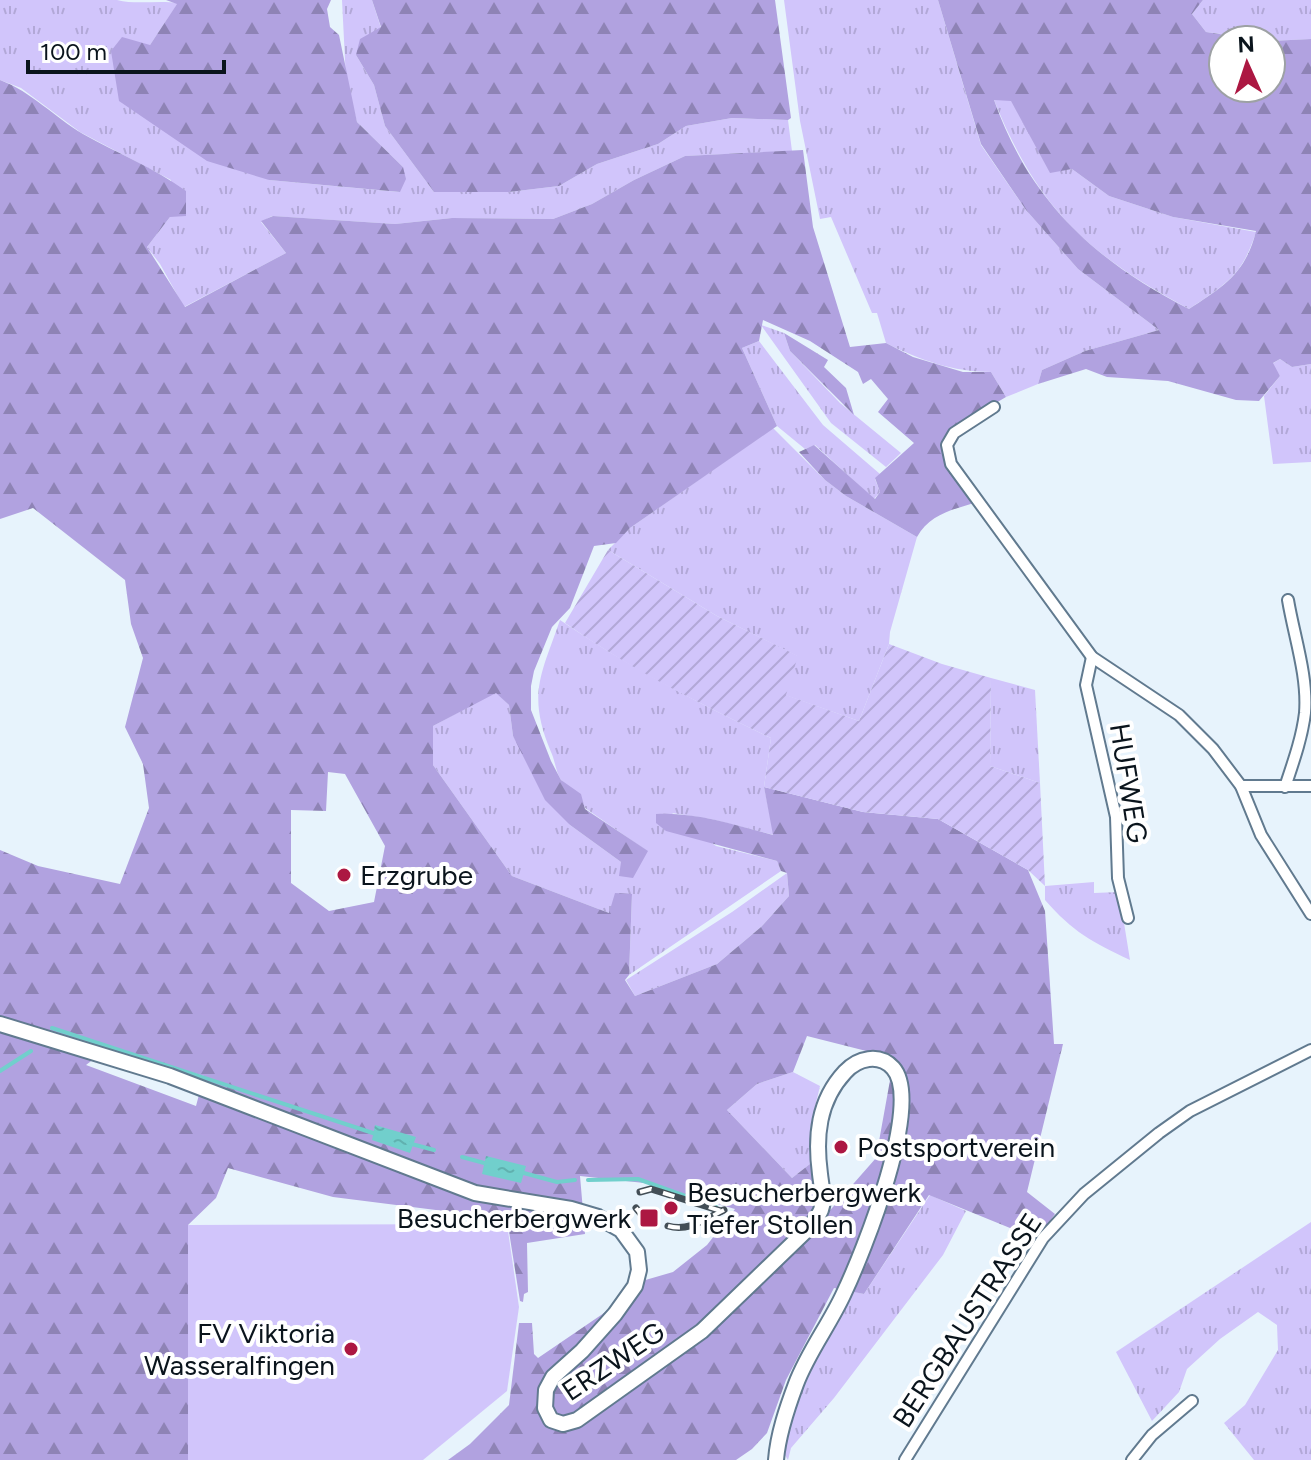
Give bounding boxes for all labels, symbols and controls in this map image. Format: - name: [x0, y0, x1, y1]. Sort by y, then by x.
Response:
- scale bar: [28, 24, 224, 74]
- north arrow: [1207, 24, 1287, 104]
- text: N: [1237, 31, 1255, 58]
- text: 100 m: [40, 37, 107, 66]
- street label: HUFWEG: [1103, 721, 1155, 845]
- place label: Erzgrube: [360, 858, 473, 892]
- marker: Erzgrube: [335, 866, 353, 884]
- place label: Postsportverein: [857, 1130, 1055, 1164]
- marker: Postsportverein: [832, 1138, 850, 1156]
- place label: Besucherbergwerk Tiefer Stollen: [687, 1175, 922, 1241]
- marker: Besucherbergwerk Tiefer Stollen: [662, 1199, 680, 1217]
- place label: Besucherbergwerk: [397, 1201, 631, 1235]
- marker: Besucherbergwerk: [638, 1207, 660, 1229]
- street label: BERGBAUSTRASSE: [885, 1207, 1049, 1433]
- street label: ERZWEG: [555, 1314, 671, 1408]
- place label: FV Viktoria Wasseralfingen: [144, 1316, 335, 1382]
- marker: FV Viktoria Wasseralfingen: [342, 1340, 360, 1358]

